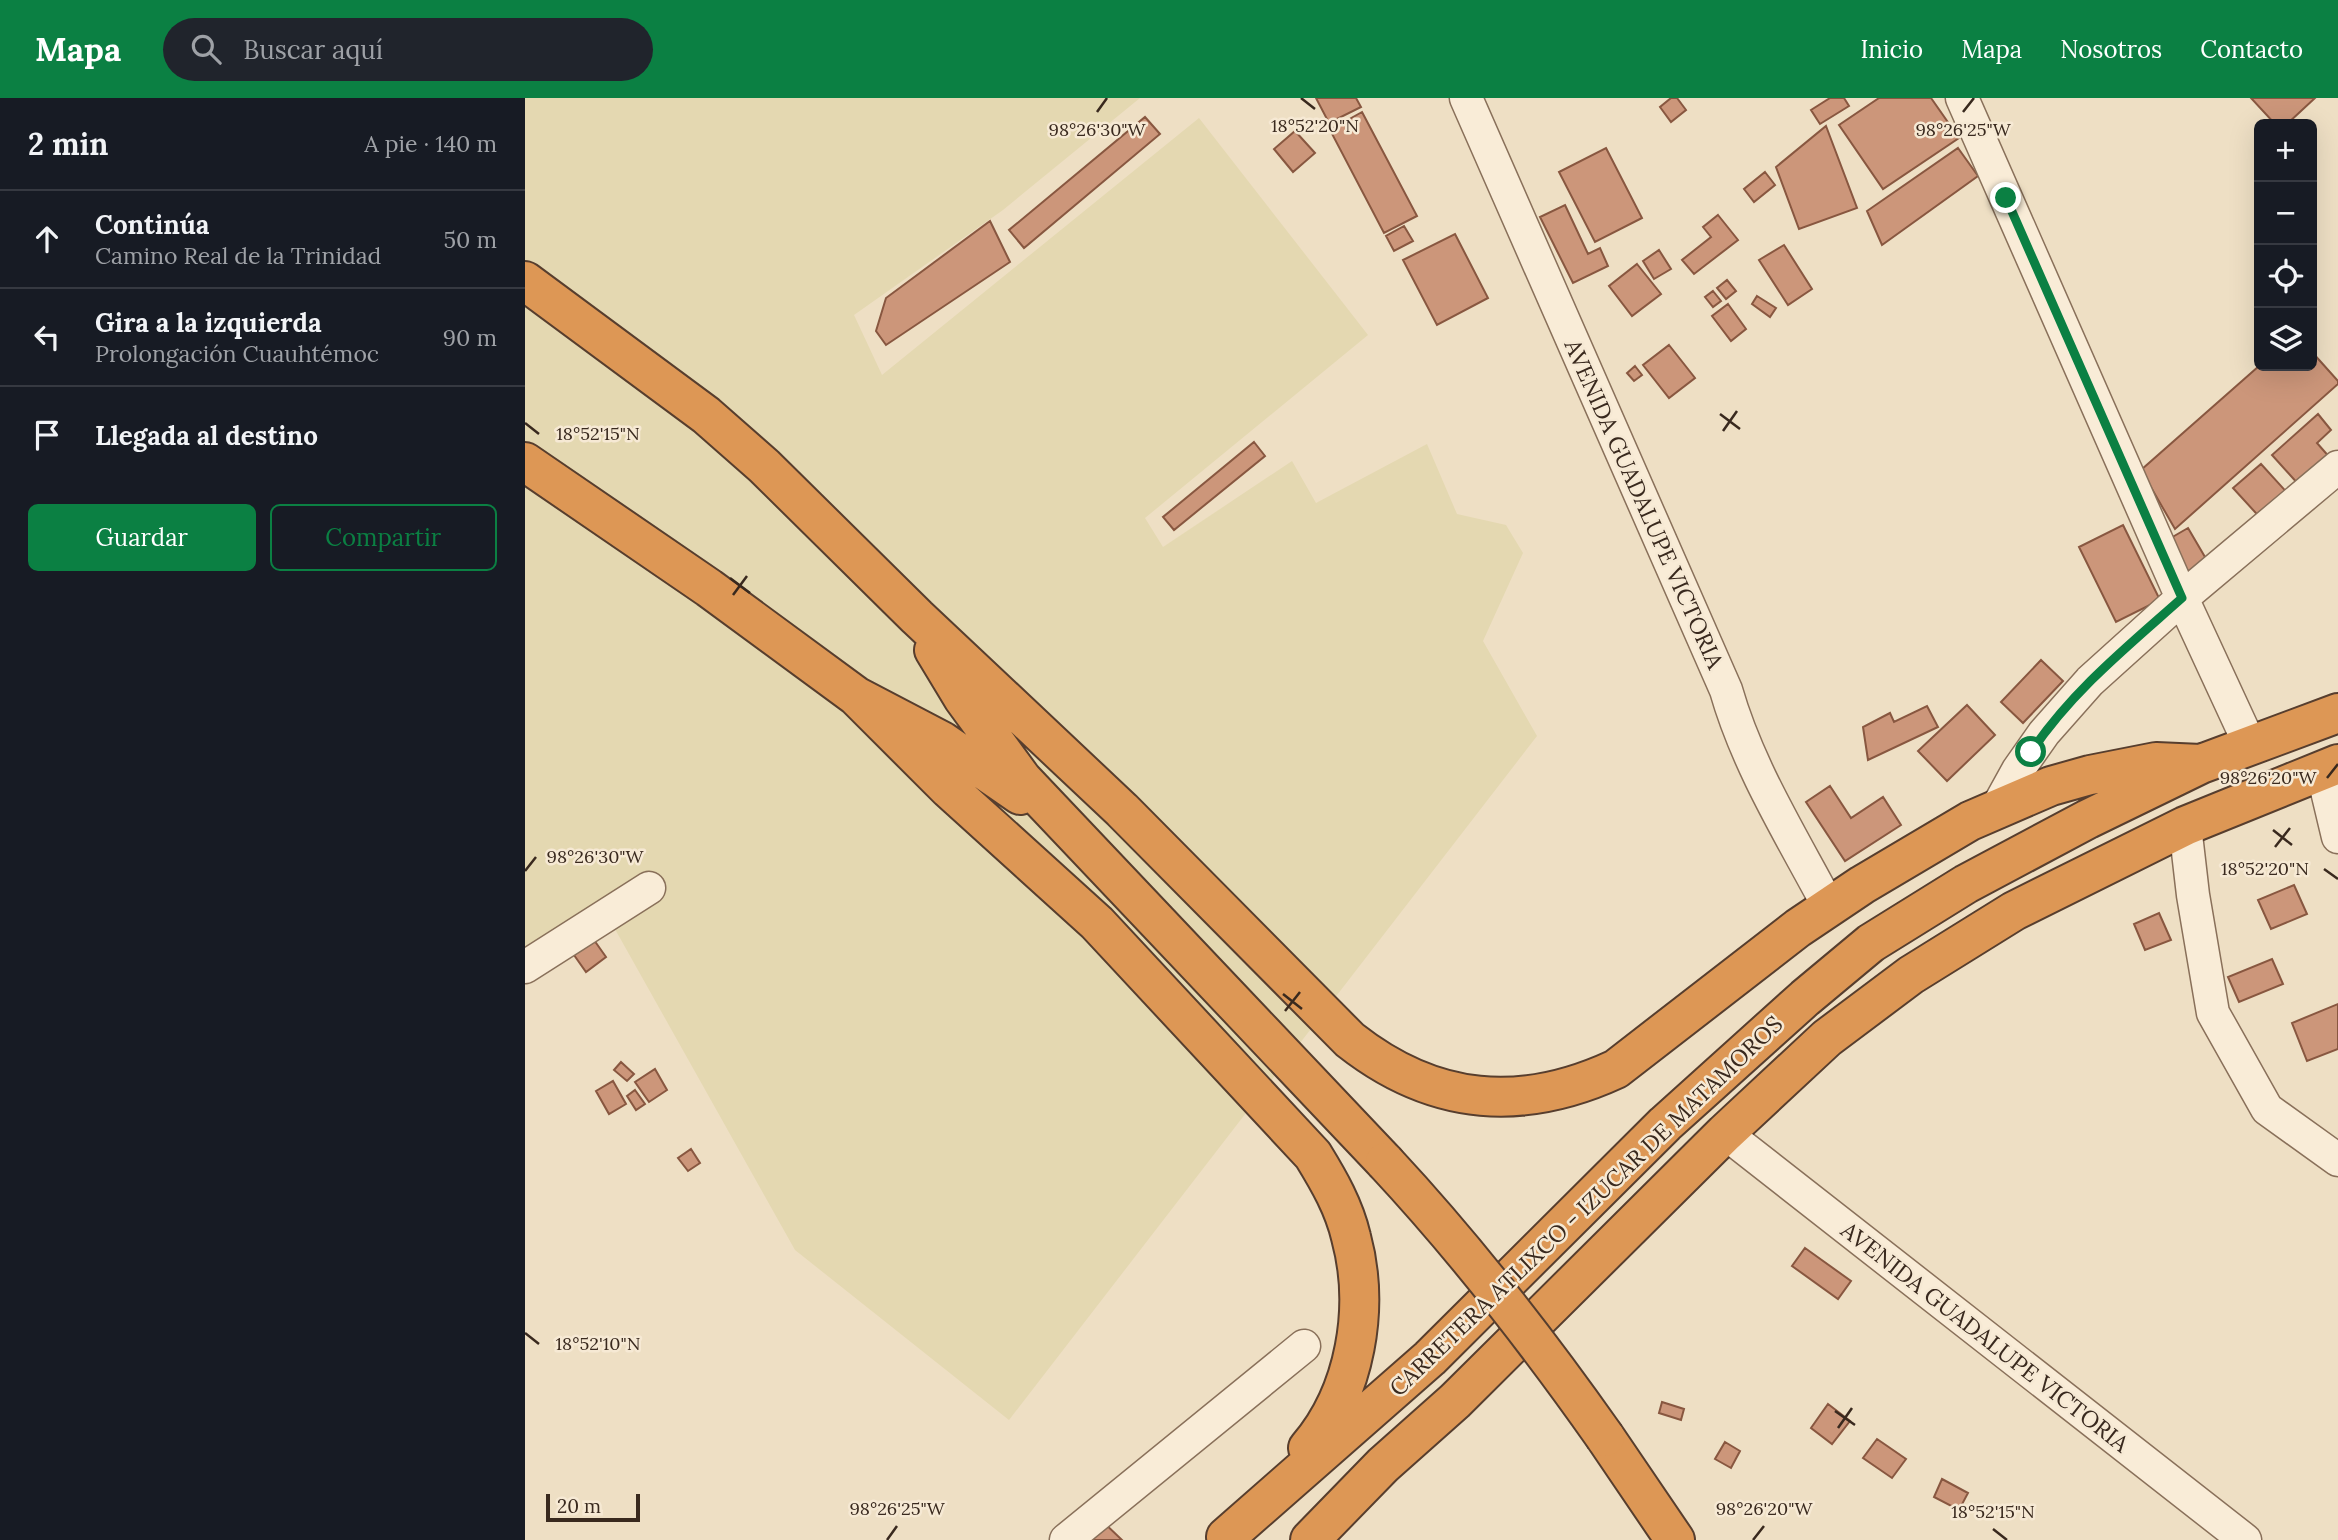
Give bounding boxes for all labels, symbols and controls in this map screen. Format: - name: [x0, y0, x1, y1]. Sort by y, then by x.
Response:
- search box: [163, 18, 653, 81]
- text: Mapa: [35, 28, 121, 70]
- icon: search: [187, 30, 225, 68]
- text: Buscar aquí: [243, 33, 383, 66]
- text: Inicio: [1860, 34, 1923, 65]
- text: Mapa: [1961, 34, 2022, 65]
- text: Nosotros: [2060, 34, 2162, 65]
- text: Contacto: [2200, 34, 2303, 65]
- text: 18°52'20"N: [1271, 114, 1359, 137]
- text: 98°26'30"W: [1049, 118, 1147, 141]
- text: 98°26'25"W: [1915, 118, 2012, 141]
- map controls: [2254, 119, 2317, 371]
- button: +: [2254, 119, 2317, 182]
- text: 2 min: [28, 125, 108, 163]
- text: A pie · 140 m: [364, 129, 497, 158]
- route end: [1990, 182, 2021, 213]
- button: −: [2254, 182, 2317, 245]
- text: Continúa: [95, 208, 209, 241]
- icon: ahead: [28, 220, 66, 258]
- text: 50 m: [444, 225, 497, 254]
- text: Camino Real de la Trinidad: [95, 241, 381, 270]
- button: locate: [2254, 245, 2317, 308]
- text: Gira a la izquierda: [95, 306, 322, 339]
- button: layers: [2254, 308, 2317, 371]
- icon: left: [28, 318, 66, 356]
- text: 90 m: [443, 323, 497, 352]
- street label: AVENIDA GUADALUPE VICTORIA: [1558, 334, 1731, 674]
- text: Prolongación Cuauhtémoc: [95, 339, 379, 368]
- icon: arrive: [28, 416, 66, 454]
- text: Llegada al destino: [95, 419, 318, 452]
- text: 18°52'15"N: [556, 422, 640, 445]
- button: Guardar: [28, 504, 256, 571]
- button: Compartir: [270, 504, 497, 571]
- route start: [2015, 736, 2046, 767]
- text: 98°26'20"W: [2220, 766, 2317, 789]
- text: 98°26'30"W: [547, 845, 645, 868]
- text: 18°52'20"N: [2221, 857, 2309, 880]
- street label: CARRETERA ATLIXCO - IZUCAR DE MATAMOROS: [1383, 1009, 1788, 1402]
- street label: AVENIDA GUADALUPE VICTORIA: [1835, 1215, 2136, 1458]
- text: 18°52'10"N: [556, 1332, 640, 1355]
- scale bar: [546, 1491, 641, 1523]
- text: 20 m: [557, 1494, 601, 1518]
- text: 98°26'25"W: [849, 1497, 946, 1520]
- text: 98°26'20"W: [1716, 1497, 1813, 1520]
- text: 18°52'15"N: [1951, 1500, 2035, 1523]

